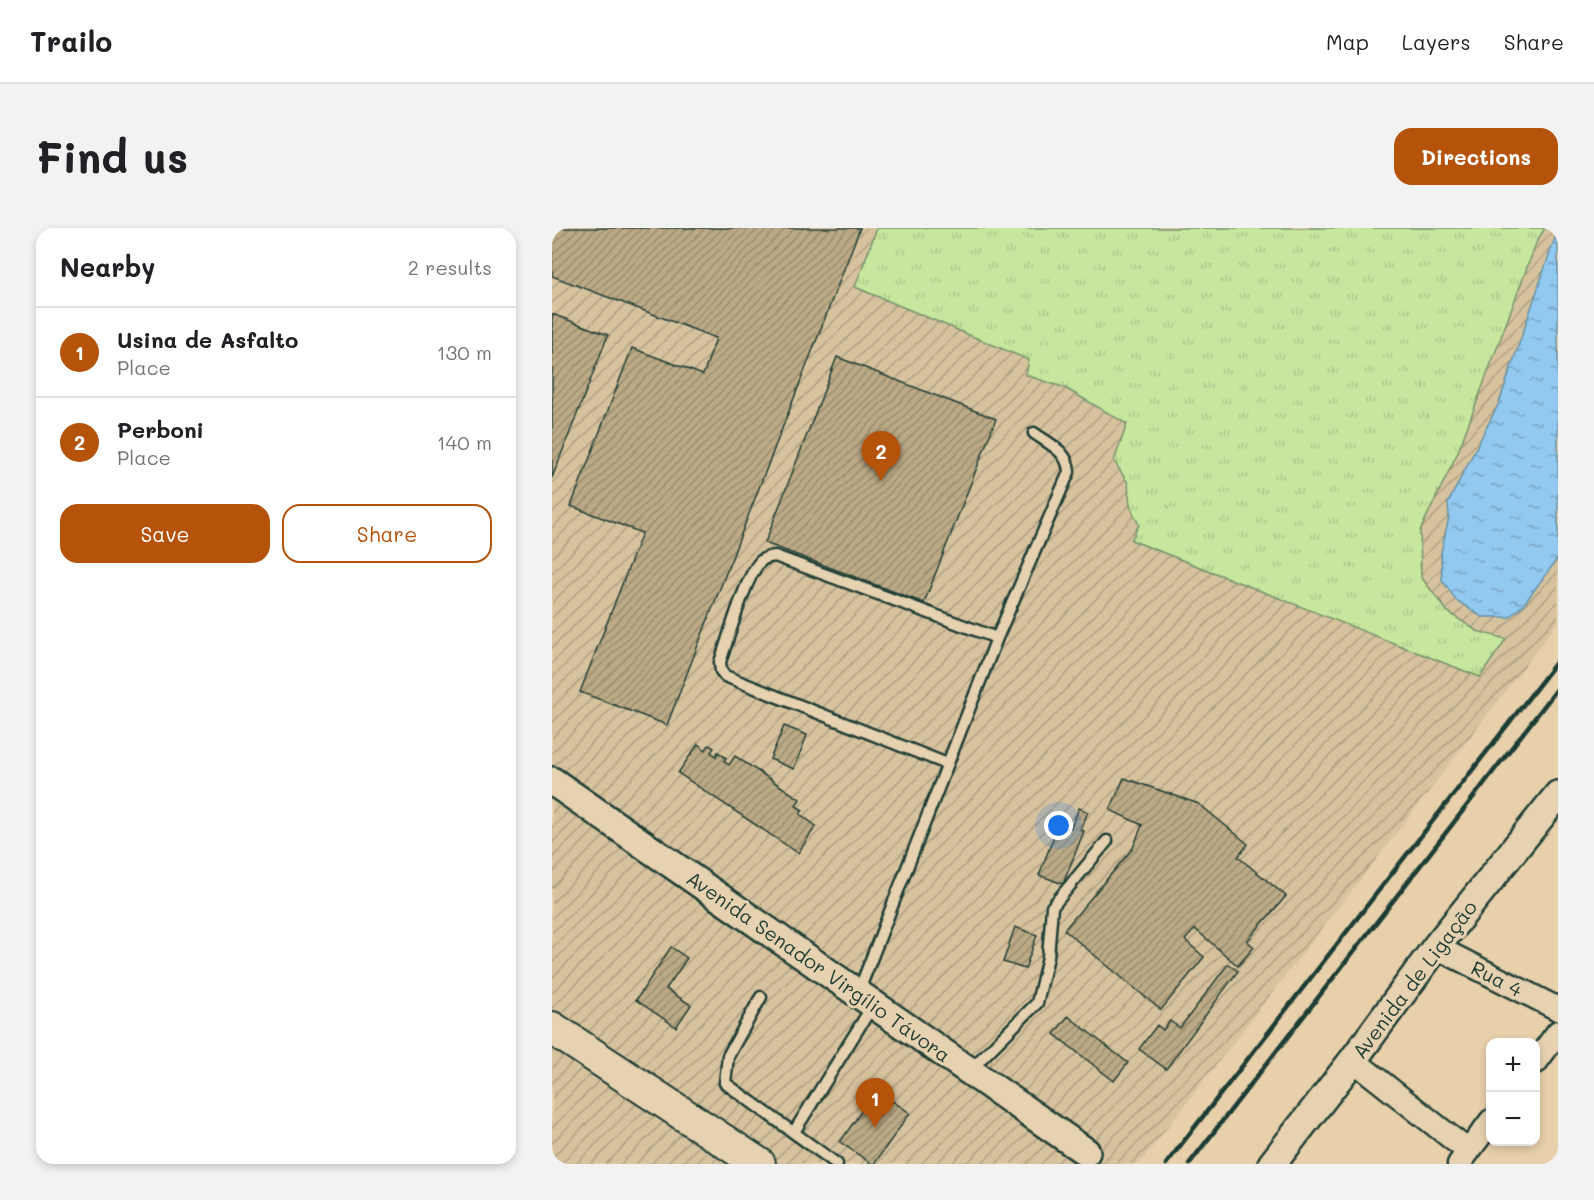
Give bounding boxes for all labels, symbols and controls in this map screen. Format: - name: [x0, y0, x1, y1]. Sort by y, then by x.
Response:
- text: Trailo: [30, 23, 112, 59]
- text: Map: [1326, 28, 1369, 55]
- text: Layers: [1402, 28, 1471, 55]
- text: Share: [1504, 28, 1564, 55]
- button: Directions: [1394, 128, 1558, 185]
- text: Find us: [36, 129, 188, 184]
- text: Nearby: [60, 250, 155, 284]
- text: 2 results: [408, 254, 492, 280]
- text: Usina de Asfalto: [117, 325, 298, 354]
- text: 1: [75, 339, 84, 365]
- text: 130 m: [437, 339, 492, 365]
- text: Place: [117, 354, 171, 380]
- text: Perboni: [117, 415, 204, 444]
- text: 2: [74, 429, 85, 455]
- text: 140 m: [437, 429, 492, 455]
- pin: 2: [862, 432, 900, 481]
- text: Place: [117, 444, 171, 470]
- button: Save: [60, 504, 270, 563]
- button: Share: [282, 504, 492, 563]
- your location: [1044, 811, 1073, 840]
- street label: Avenida Senador Virgílio Távora: [682, 865, 956, 1067]
- street label: Avenida de Ligação: [1346, 894, 1482, 1063]
- street label: Rua 4: [1467, 954, 1527, 1002]
- map controls: [1486, 1038, 1540, 1146]
- button: +: [1486, 1038, 1540, 1092]
- pin: 1: [856, 1078, 894, 1128]
- button: −: [1486, 1092, 1540, 1146]

